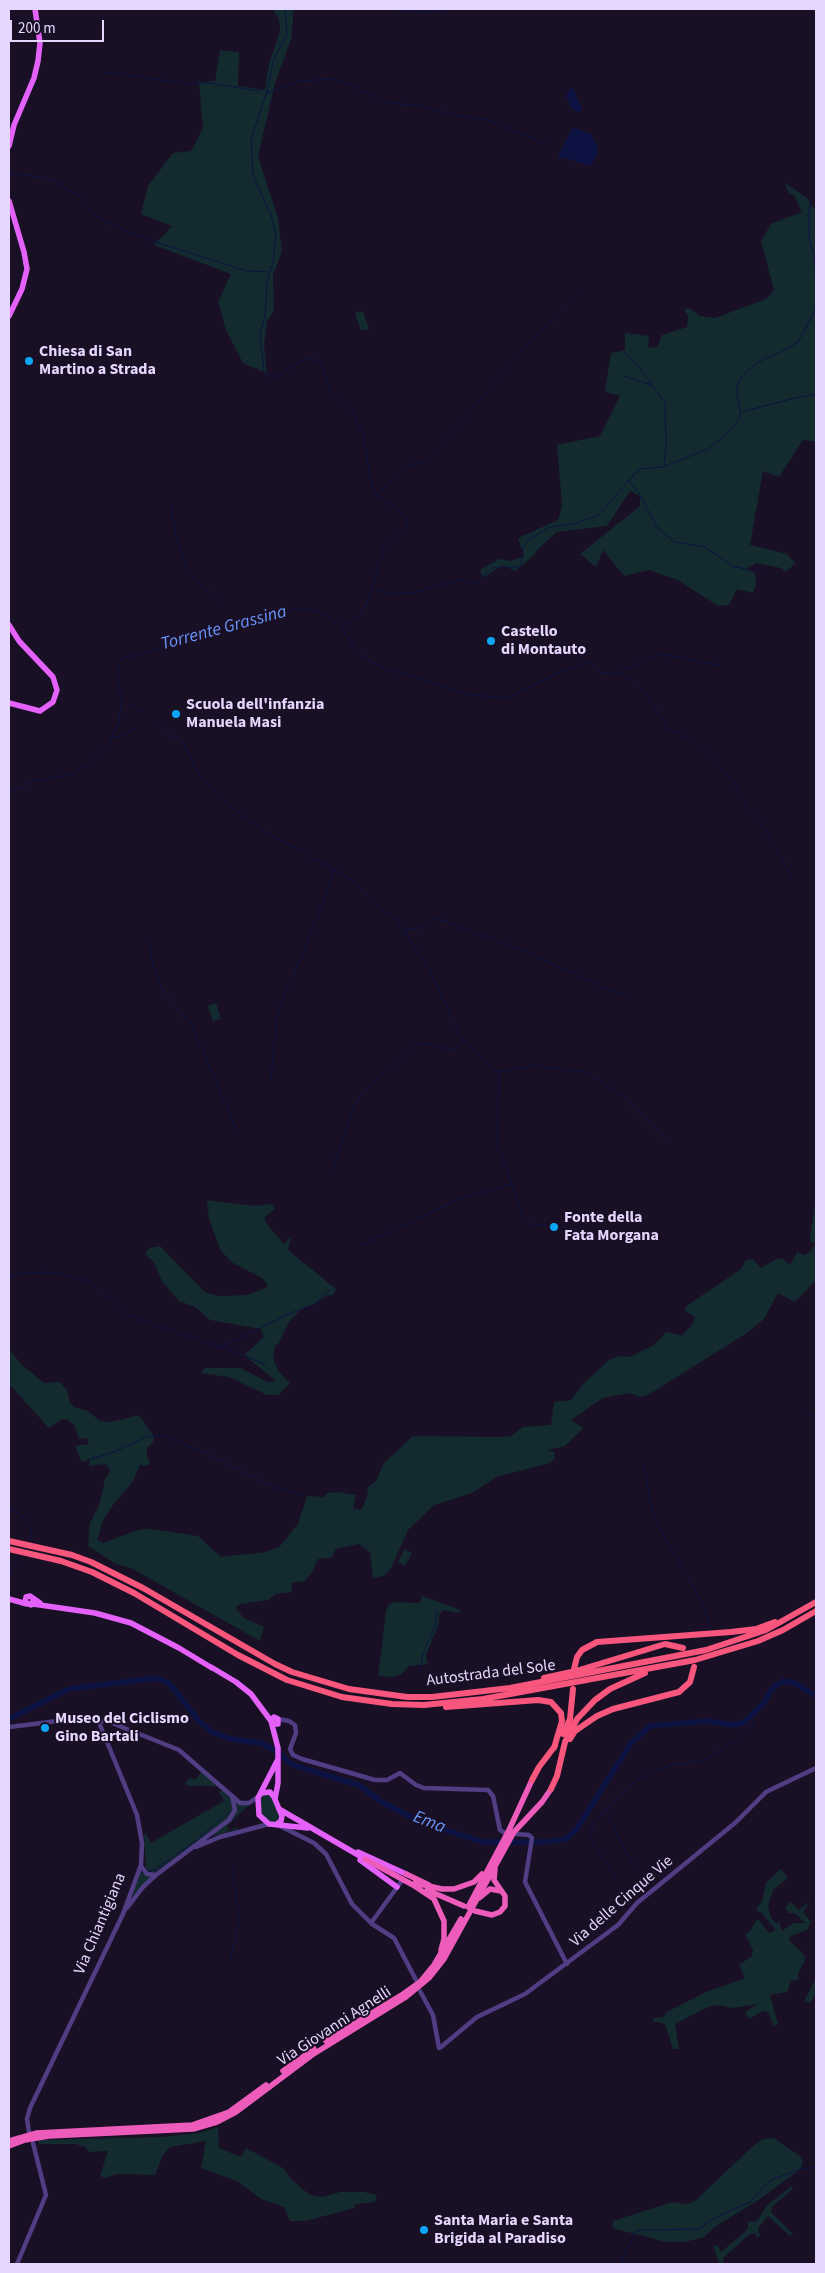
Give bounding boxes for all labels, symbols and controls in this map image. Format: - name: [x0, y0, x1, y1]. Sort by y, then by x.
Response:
- scale bar: [12, 10, 106, 42]
- text: 200 m: [18, 18, 56, 39]
- place label: Chiesa di San Martino a Strada: [39, 342, 156, 380]
- marker: Chiesa di San Martino a Strada: [23, 355, 35, 367]
- water label: Torrente Grassina: [159, 602, 289, 656]
- place label: Castello di Montauto: [501, 622, 586, 660]
- marker: Castello di Montauto: [485, 635, 497, 647]
- place label: Scuola dell'infanzia Manuela Masi: [186, 695, 324, 733]
- marker: Scuola dell'infanzia Manuela Masi: [170, 708, 182, 720]
- place label: Fonte della Fata Morgana: [564, 1208, 659, 1246]
- marker: Fonte della Fata Morgana: [548, 1221, 560, 1233]
- street label: Autostrada del Sole: [426, 1657, 556, 1691]
- place label: Museo del Ciclismo Gino Bartali: [55, 1709, 189, 1747]
- marker: Museo del Ciclismo Gino Bartali: [39, 1722, 51, 1734]
- water label: Ema: [410, 1807, 448, 1839]
- street label: Via delle Cinque Vie: [567, 1852, 677, 1952]
- street label: Via Chiantigiana: [71, 1870, 131, 1978]
- street label: Via Giovanni Agnelli: [275, 1983, 395, 2071]
- place label: Santa Maria e Santa Brigida al Paradiso: [434, 2211, 573, 2249]
- marker: Santa Maria e Santa Brigida al Paradiso: [418, 2224, 430, 2236]

